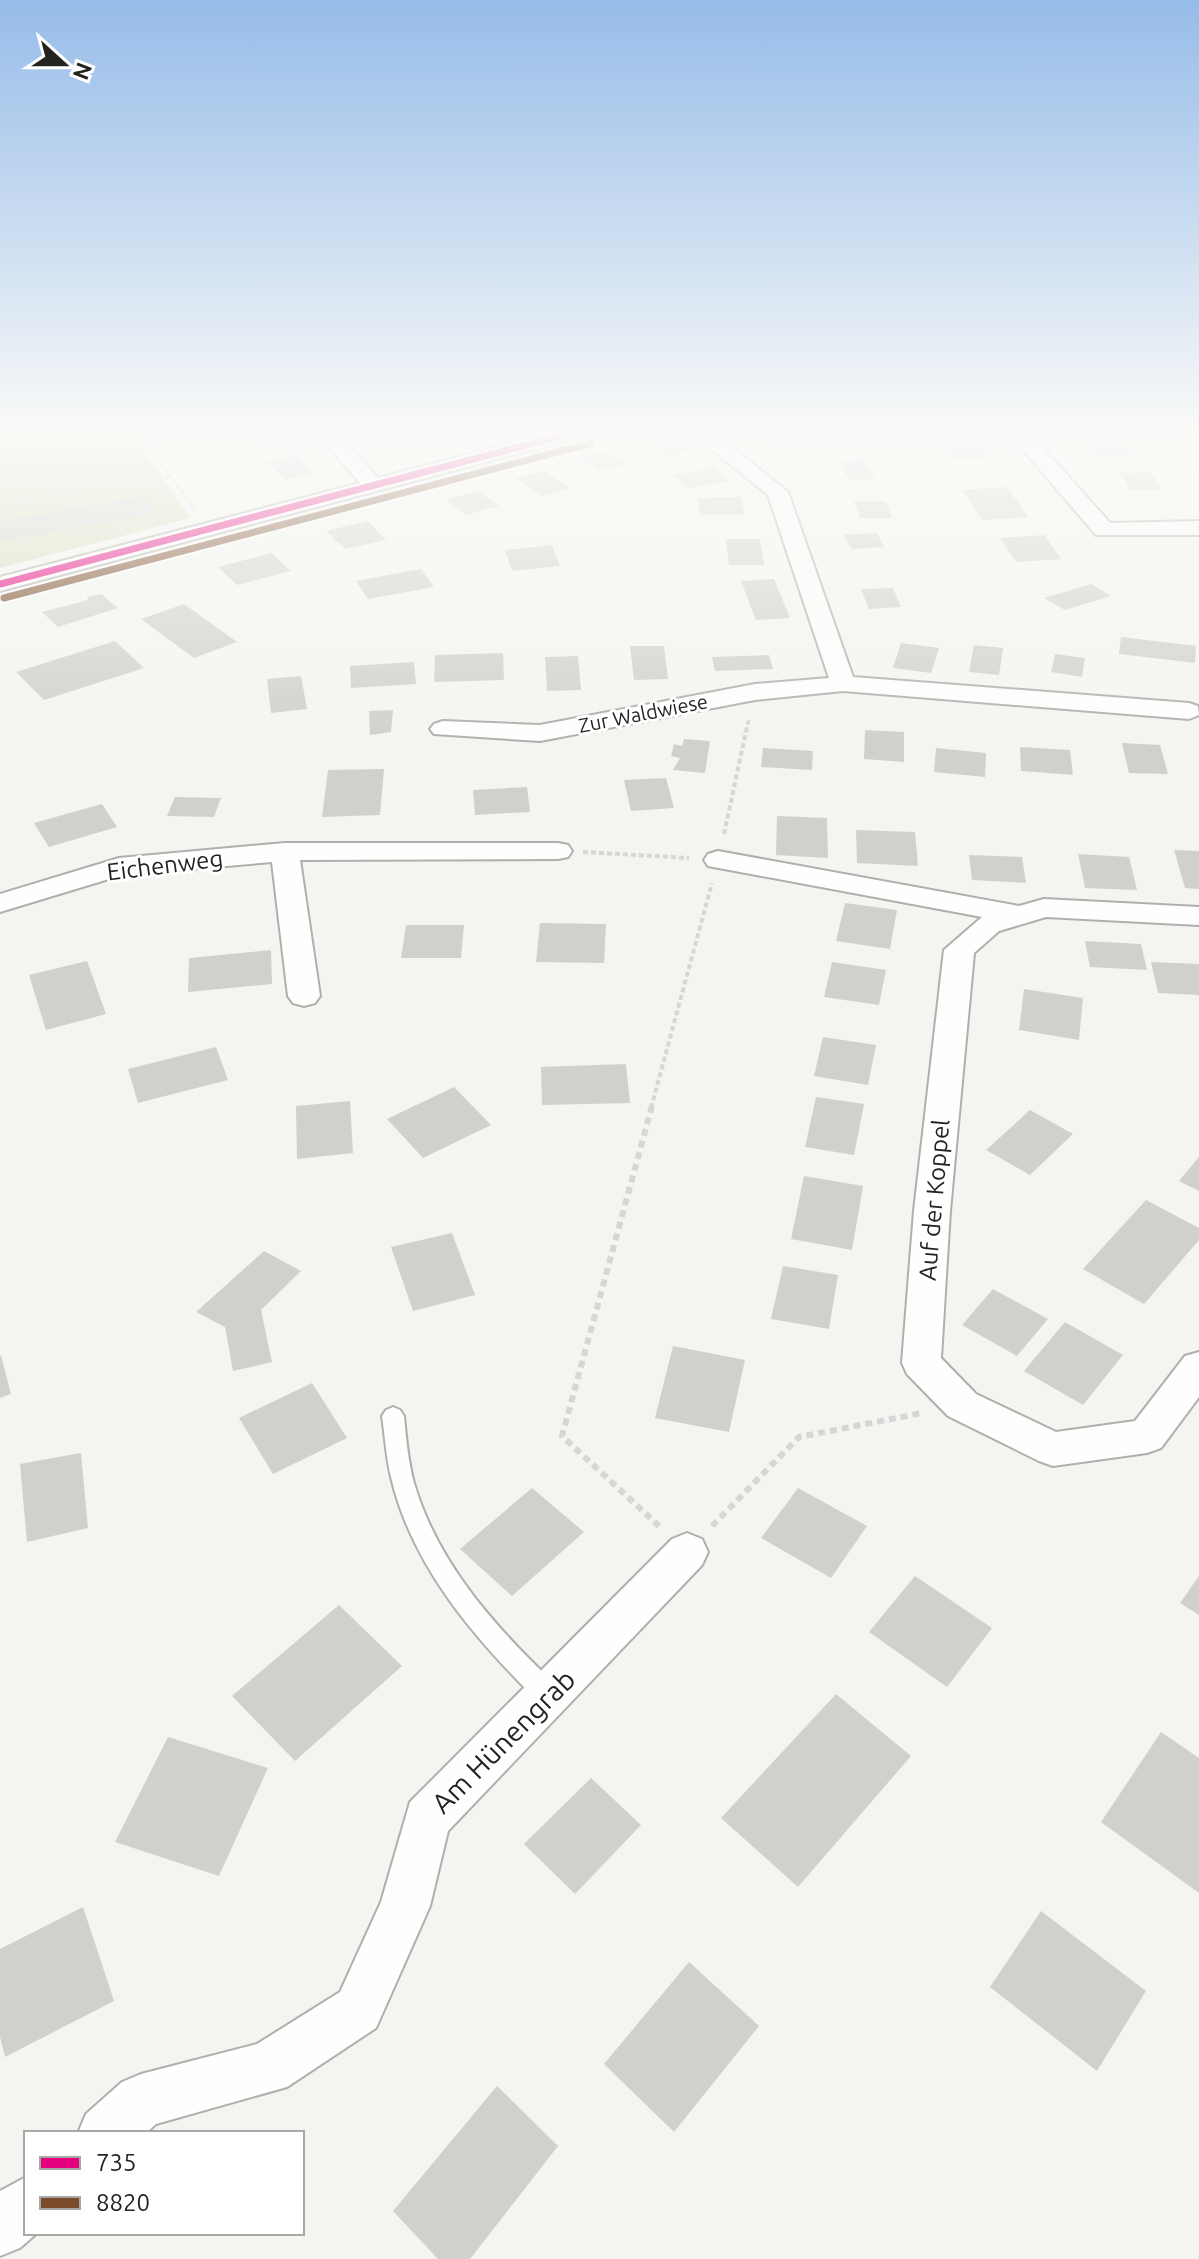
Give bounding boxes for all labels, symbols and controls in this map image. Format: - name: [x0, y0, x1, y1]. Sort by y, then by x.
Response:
- north arrow: [24, 24, 104, 104]
- text: N: [69, 59, 98, 83]
- street label: Zur Waldwiese: [576, 689, 710, 737]
- street label: Eichenweg: [105, 844, 225, 886]
- street label: Auf der Koppel: [914, 1118, 954, 1282]
- street label: Am Hünengrab: [425, 1663, 581, 1819]
- legend: [24, 2131, 304, 2235]
- text: 735: [96, 2149, 137, 2176]
- text: 8820: [96, 2189, 150, 2216]

